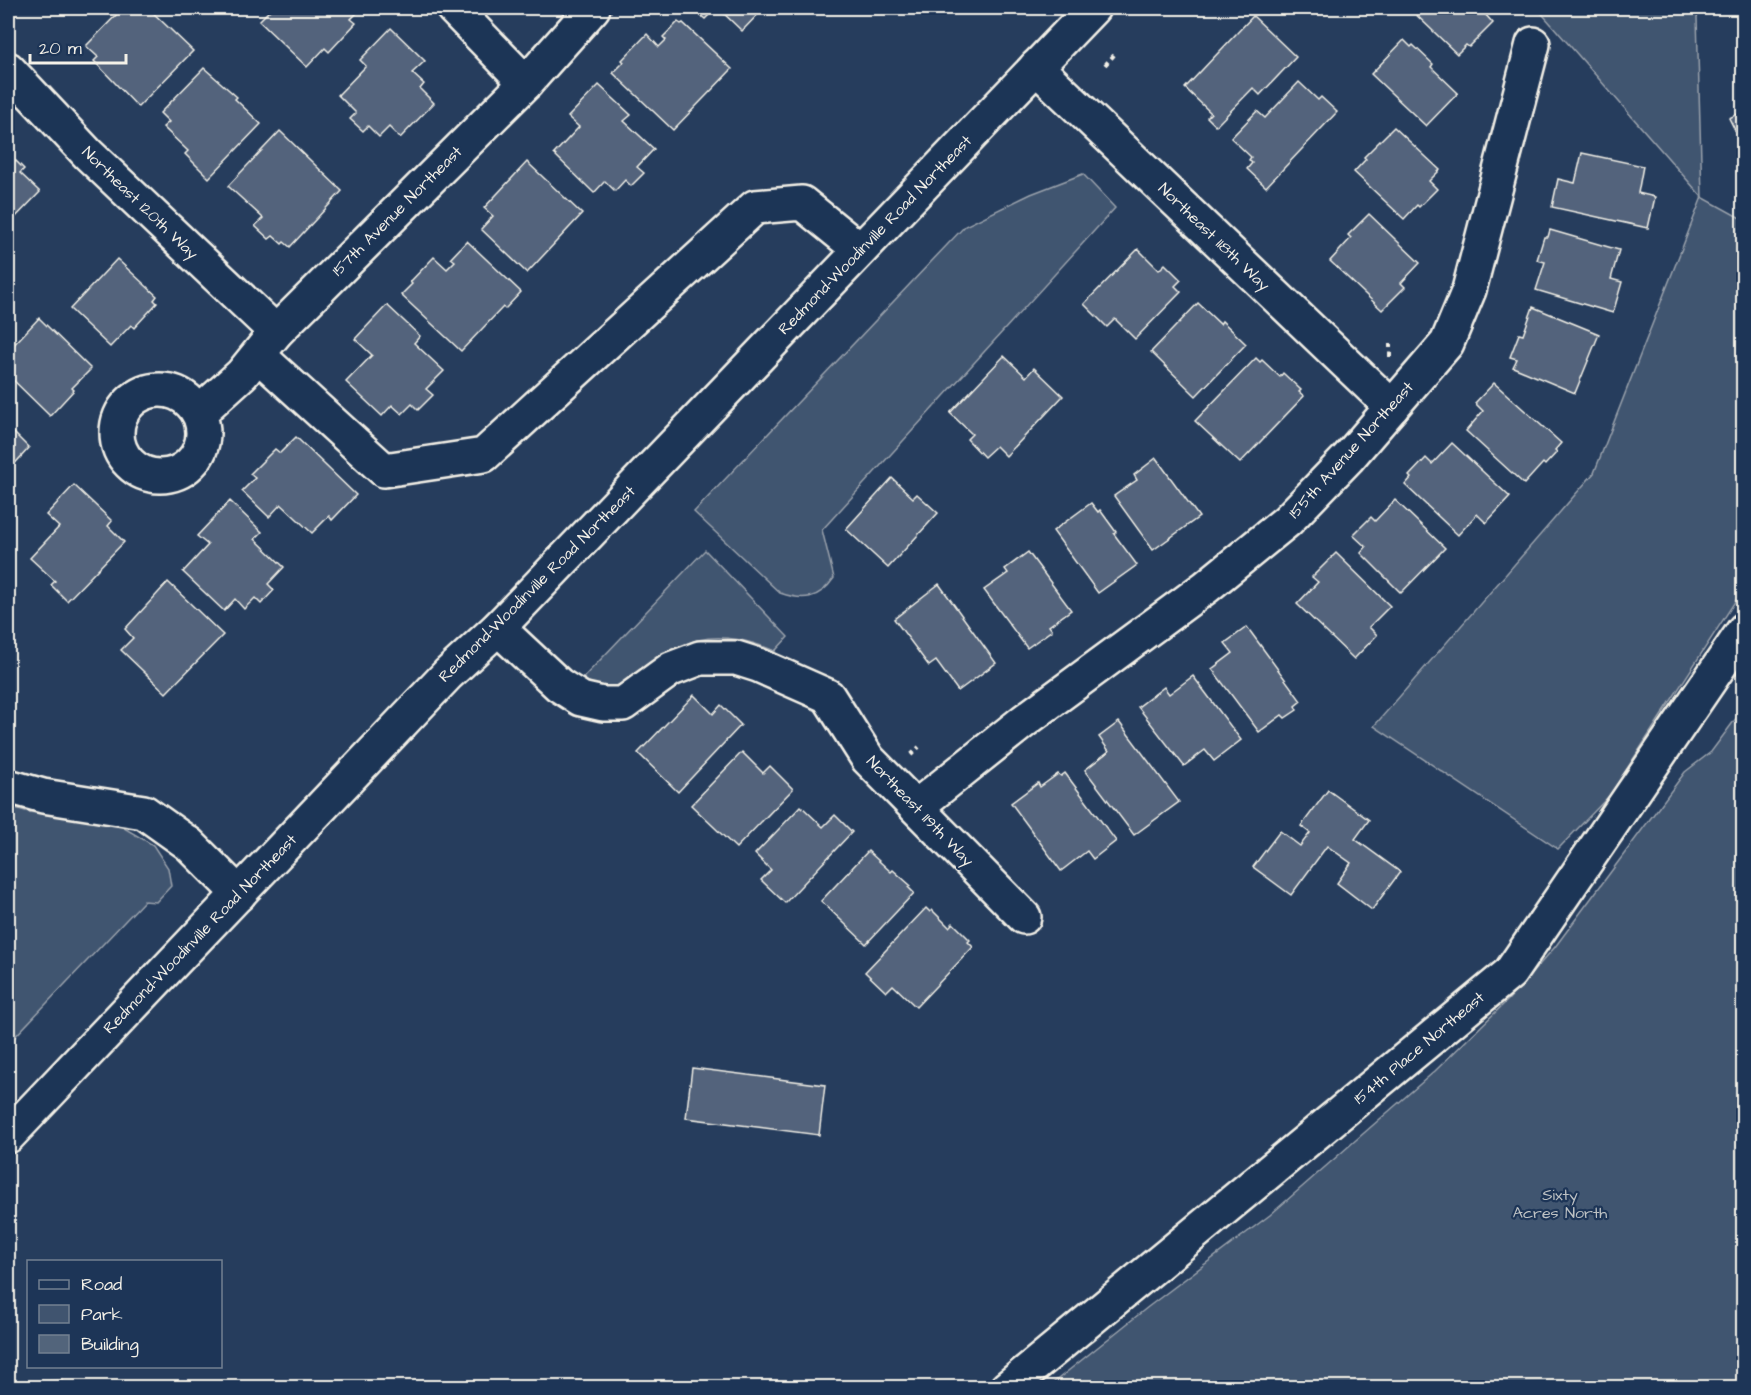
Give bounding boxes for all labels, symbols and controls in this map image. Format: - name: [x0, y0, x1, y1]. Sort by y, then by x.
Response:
- scale bar: [30, 27, 126, 65]
- text: 20 m: [39, 36, 82, 61]
- street label: Redmond-Woodinville Road Northeast: [773, 130, 977, 340]
- street label: 157th Avenue Northeast: [327, 141, 467, 281]
- street label: Northeast 120th Way: [76, 142, 203, 265]
- street label: Northeast 118th Way: [1153, 178, 1275, 297]
- street label: 155th Avenue Northeast: [1283, 376, 1419, 523]
- street label: Redmond-Woodinville Road Northeast: [434, 480, 641, 687]
- street label: Northeast 119th Way: [861, 751, 979, 872]
- street label: Redmond-Woodinville Road Northeast: [98, 829, 302, 1039]
- street label: 154th Place Northeast: [1349, 986, 1490, 1109]
- park label: Sixty Acres North: [1513, 1184, 1607, 1224]
- legend: [27, 1260, 222, 1368]
- text: Road: [81, 1272, 122, 1297]
- text: Park: [81, 1302, 123, 1327]
- text: Building: [81, 1332, 139, 1358]

